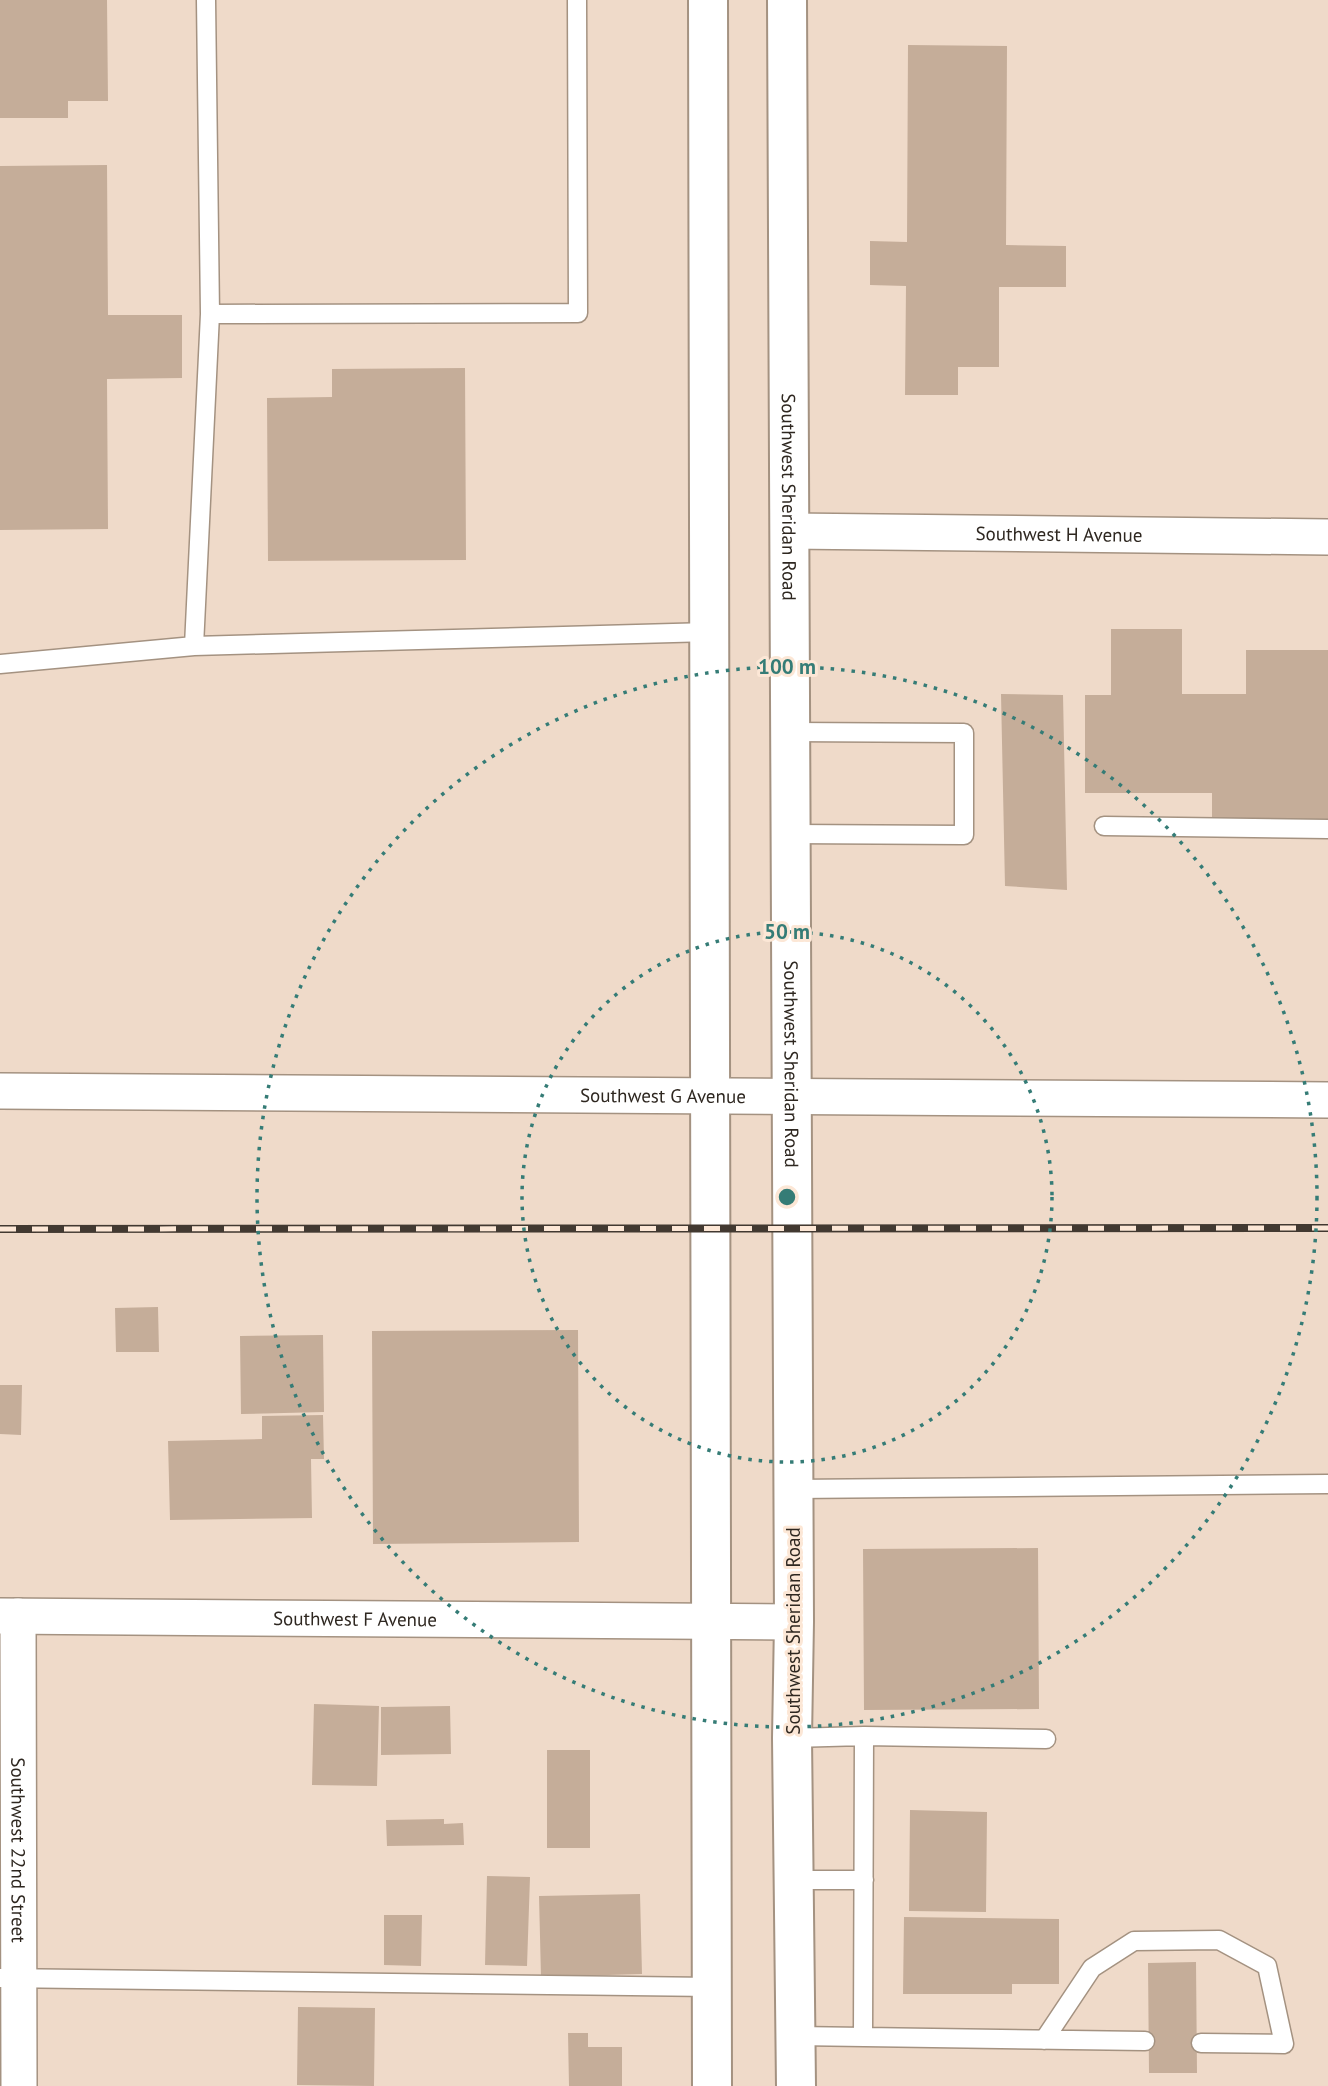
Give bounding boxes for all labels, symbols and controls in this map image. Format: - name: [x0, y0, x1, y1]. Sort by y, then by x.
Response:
- street label: Southwest Sheridan Road: [777, 393, 802, 601]
- street label: Southwest H Avenue: [975, 521, 1143, 547]
- text: 100 m: [758, 653, 816, 680]
- text: 50 m: [764, 918, 810, 945]
- street label: Southwest Sheridan Road: [779, 960, 804, 1168]
- street label: Southwest G Avenue: [580, 1083, 746, 1108]
- centre of rings: [775, 1185, 799, 1209]
- street label: Southwest Sheridan Road: [781, 1527, 805, 1735]
- street label: Southwest F Avenue: [273, 1606, 437, 1631]
- street label: Southwest 22nd Street: [6, 1757, 31, 1943]

